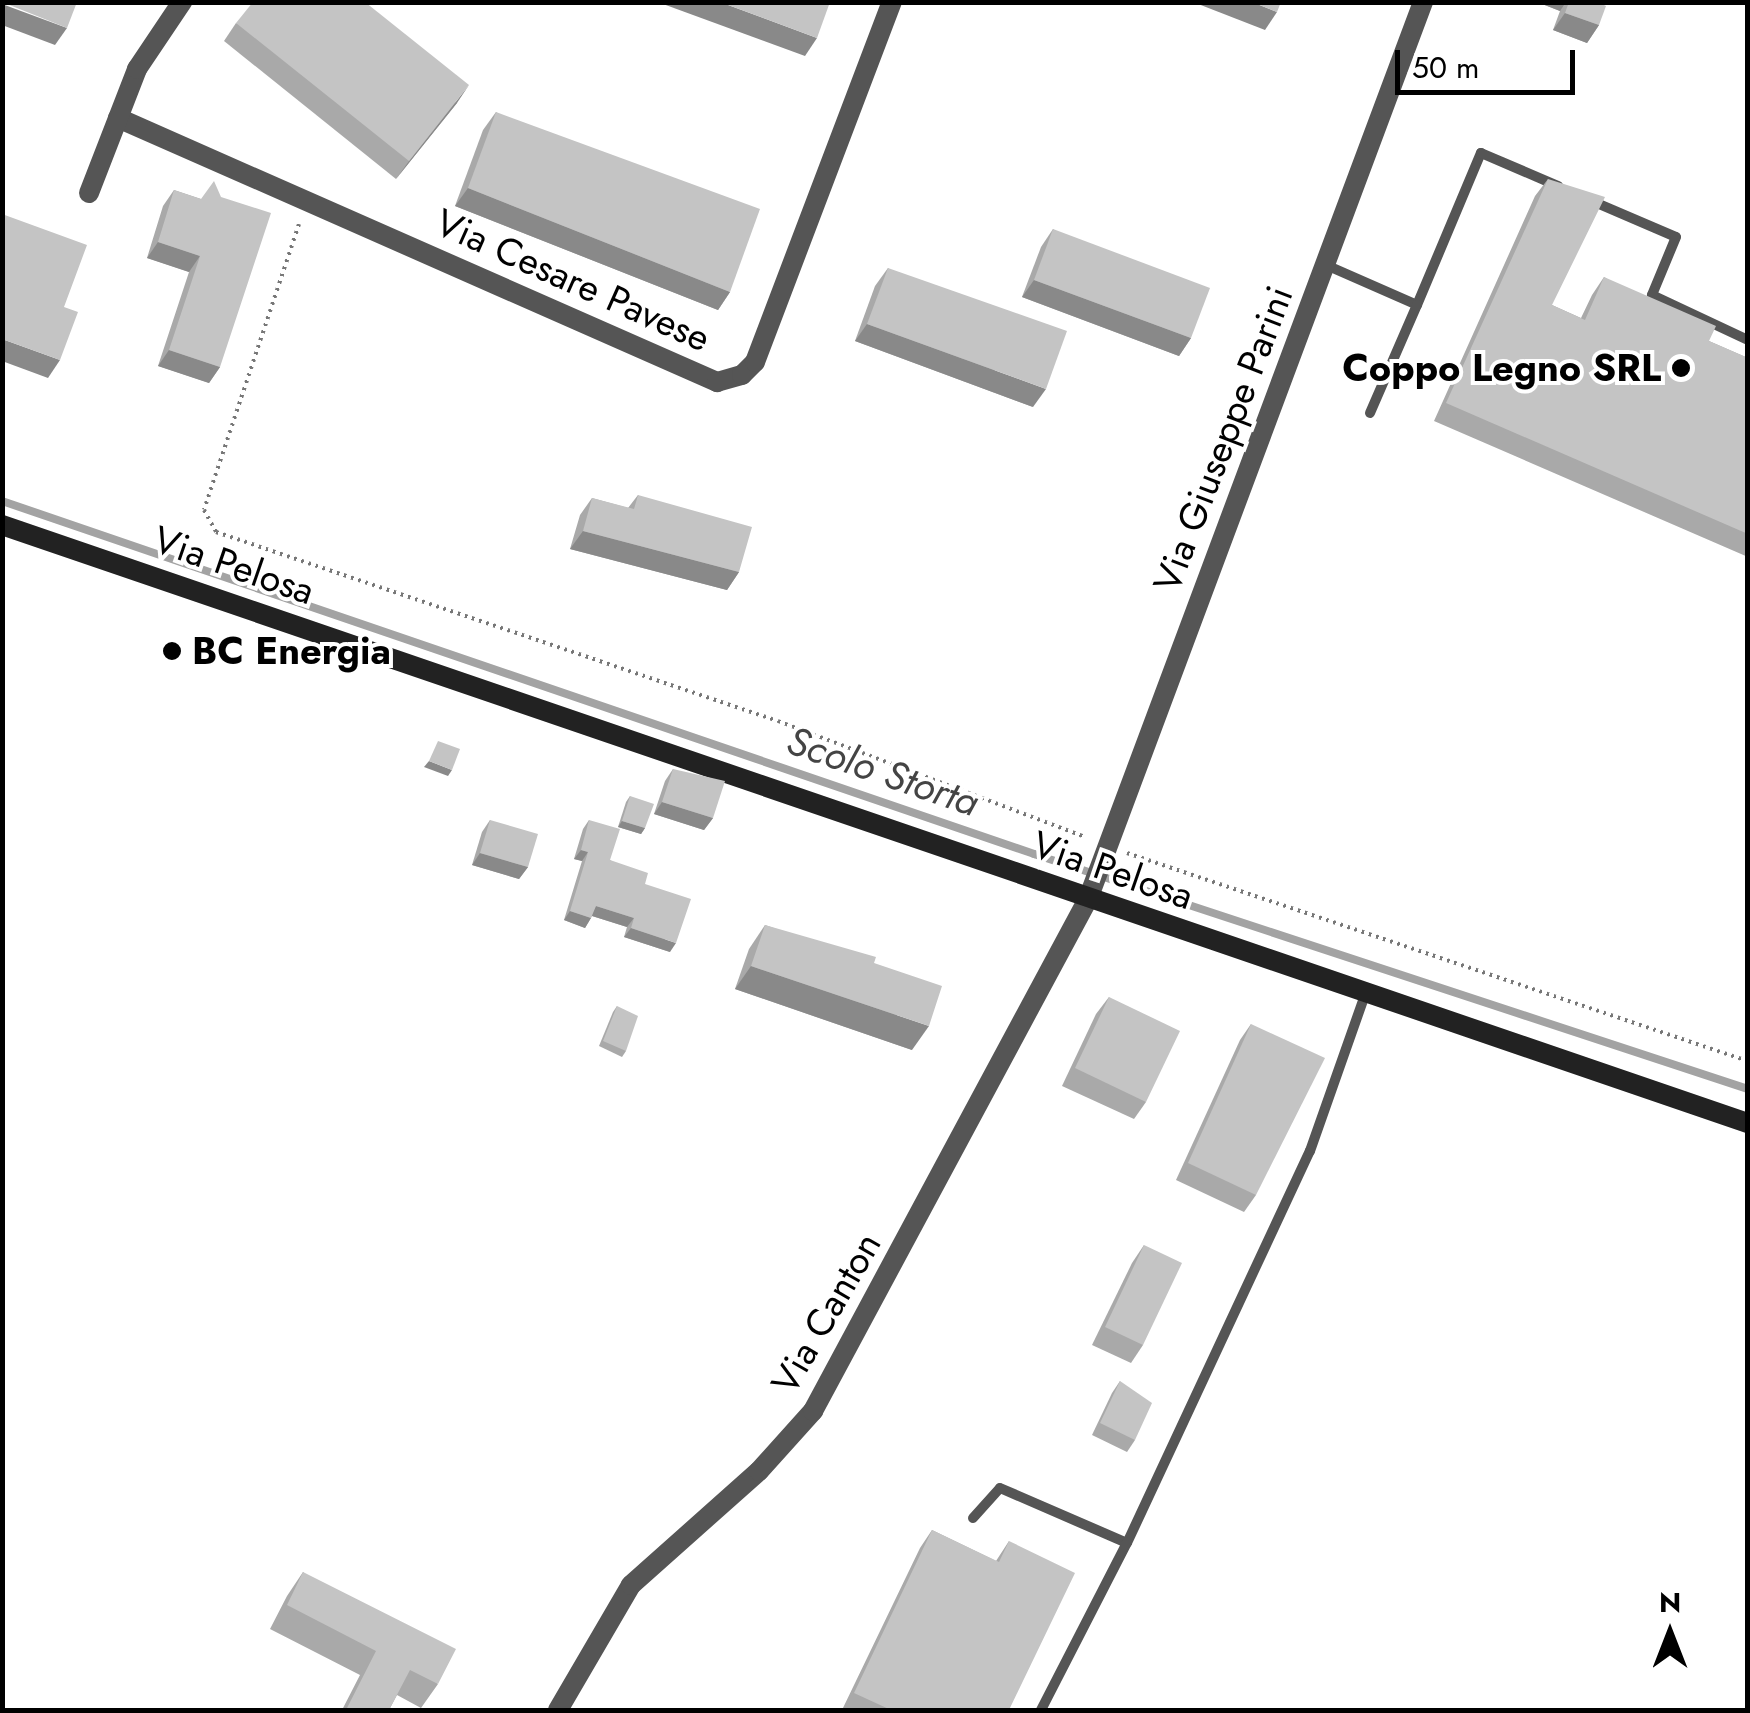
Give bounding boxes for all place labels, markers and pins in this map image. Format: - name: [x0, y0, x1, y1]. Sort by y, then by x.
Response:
- place label: Coppo Legno SRL: [1342, 345, 1661, 391]
- marker: Coppo Legno SRL: [1670, 357, 1692, 379]
- place label: BC Energia: [192, 628, 391, 674]
- marker: BC Energia: [161, 640, 183, 662]

